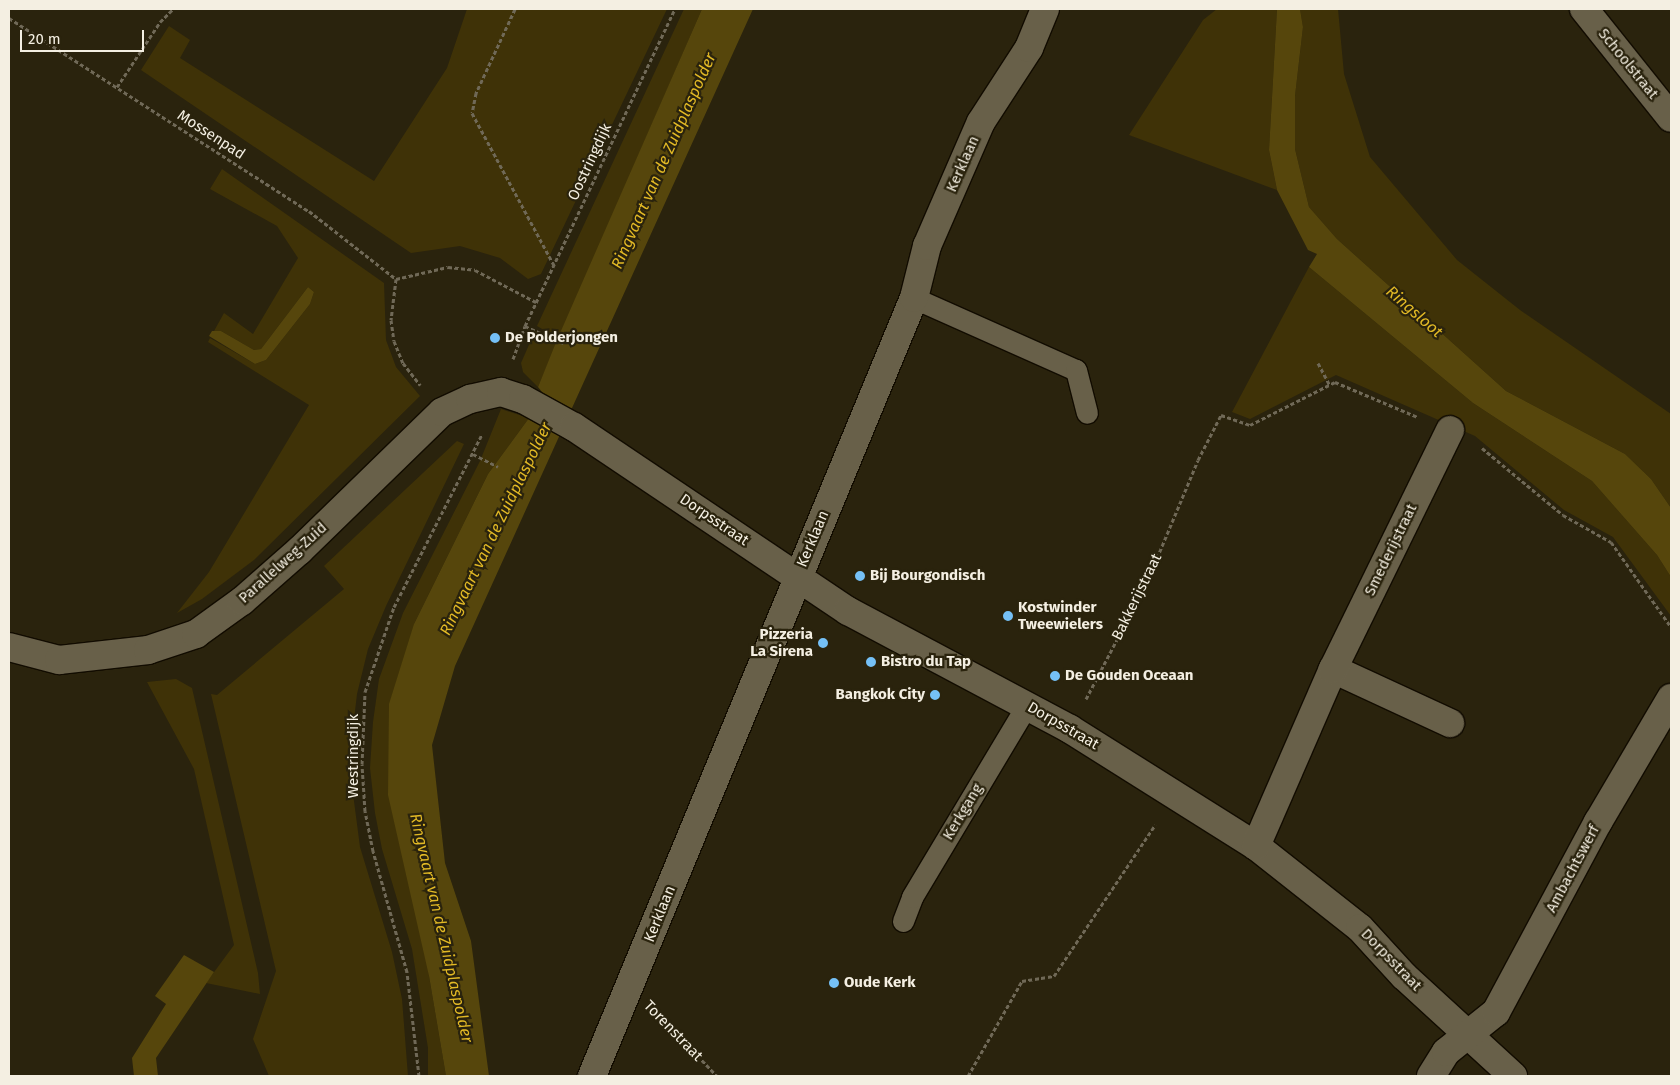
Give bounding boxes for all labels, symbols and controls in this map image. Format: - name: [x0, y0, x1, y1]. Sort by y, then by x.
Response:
- scale bar: [22, 20, 146, 52]
- street label: Schoolstraat: [1594, 25, 1662, 103]
- text: 20 m: [28, 30, 61, 48]
- water label: Ringvaart van de Zuidplaspolder: [608, 50, 720, 272]
- street label: Mossenpad: [174, 106, 248, 164]
- street label: Oostringdijk: [564, 121, 616, 203]
- street label: Kerklaan: [943, 133, 983, 195]
- water label: Ringsloot: [1382, 282, 1446, 342]
- place label: De Polderjongen: [505, 329, 618, 347]
- marker: De Polderjongen: [489, 332, 501, 344]
- water label: Ringvaart van de Zuidplaspolder: [436, 419, 556, 639]
- street label: Dorpsstraat: [676, 490, 752, 550]
- street label: Smederijstraat: [1361, 501, 1421, 599]
- street label: Kerklaan: [793, 508, 833, 570]
- street label: Parallelweg-Zuid: [235, 519, 331, 607]
- street label: Bakkerijstraat: [1108, 551, 1166, 643]
- place label: Bij Bourgondisch: [870, 567, 985, 585]
- marker: Bij Bourgondisch: [854, 570, 866, 582]
- place label: Kostwinder Tweewielers: [1018, 598, 1103, 633]
- marker: Kostwinder Tweewielers: [1002, 610, 1014, 622]
- place label: Pizzeria La Sirena: [750, 625, 813, 660]
- marker: Pizzeria La Sirena: [817, 637, 829, 649]
- place label: Bistro du Tap: [881, 653, 971, 671]
- marker: Bistro du Tap: [865, 656, 877, 668]
- place label: De Gouden Oceaan: [1065, 667, 1194, 685]
- marker: De Gouden Oceaan: [1049, 670, 1061, 682]
- place label: Bangkok City: [836, 686, 925, 704]
- marker: Bangkok City: [929, 689, 941, 701]
- street label: Dorpsstraat: [1024, 698, 1102, 754]
- street label: Westringdijk: [345, 714, 363, 798]
- street label: Kerkgang: [939, 781, 987, 843]
- water label: Ringvaart van de Zuidplaspolder: [405, 812, 477, 1044]
- street label: Ambachtswerf: [1542, 822, 1604, 916]
- street label: Kerklaan: [640, 883, 680, 945]
- street label: Dorpsstraat: [1357, 925, 1425, 995]
- place label: Oude Kerk: [844, 974, 916, 992]
- marker: Oude Kerk: [828, 977, 840, 989]
- street label: Torenstraat: [640, 997, 706, 1065]

